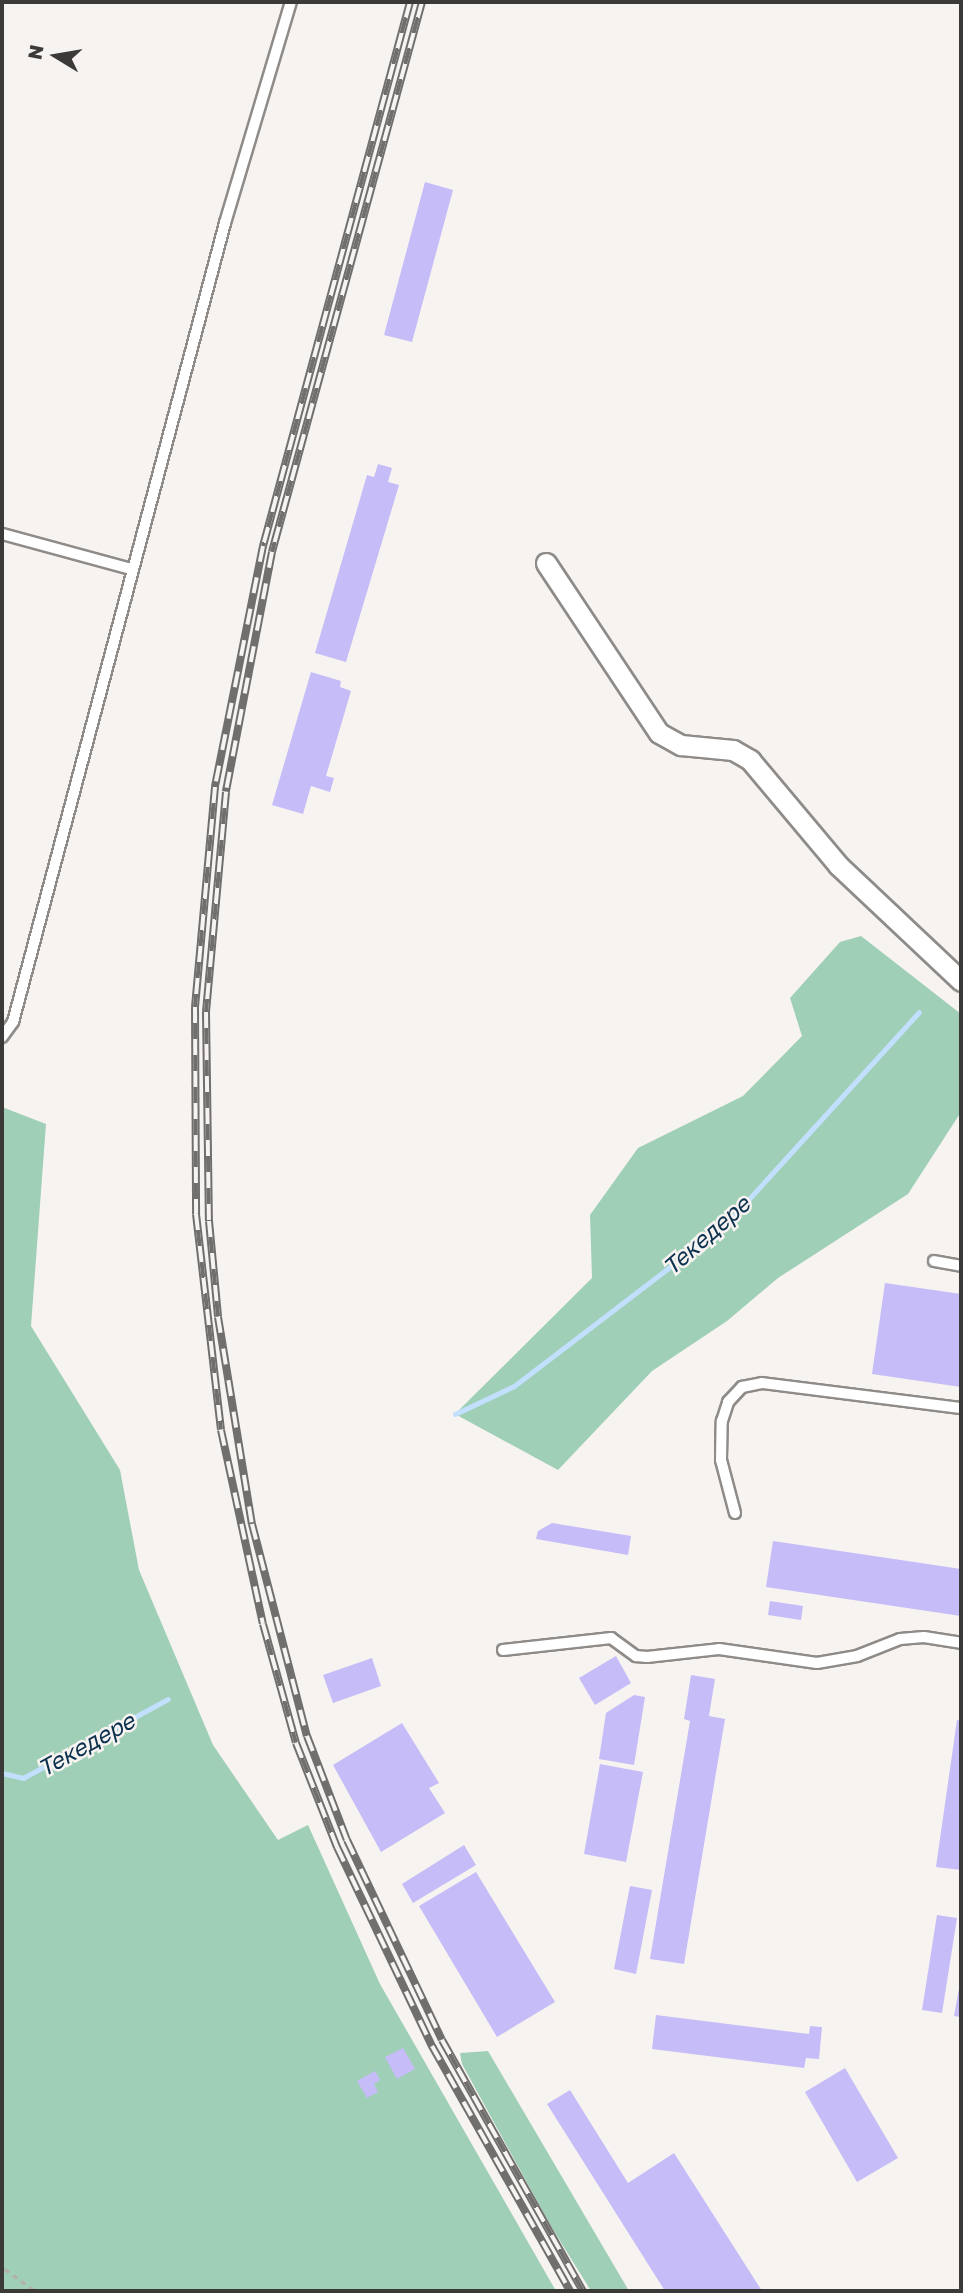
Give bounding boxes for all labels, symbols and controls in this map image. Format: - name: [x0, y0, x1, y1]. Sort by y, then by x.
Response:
- north arrow: [21, 21, 91, 91]
- text: N: [22, 43, 48, 61]
- water label: Текедере: [657, 1190, 755, 1280]
- water label: Текедере: [33, 1706, 139, 1782]

